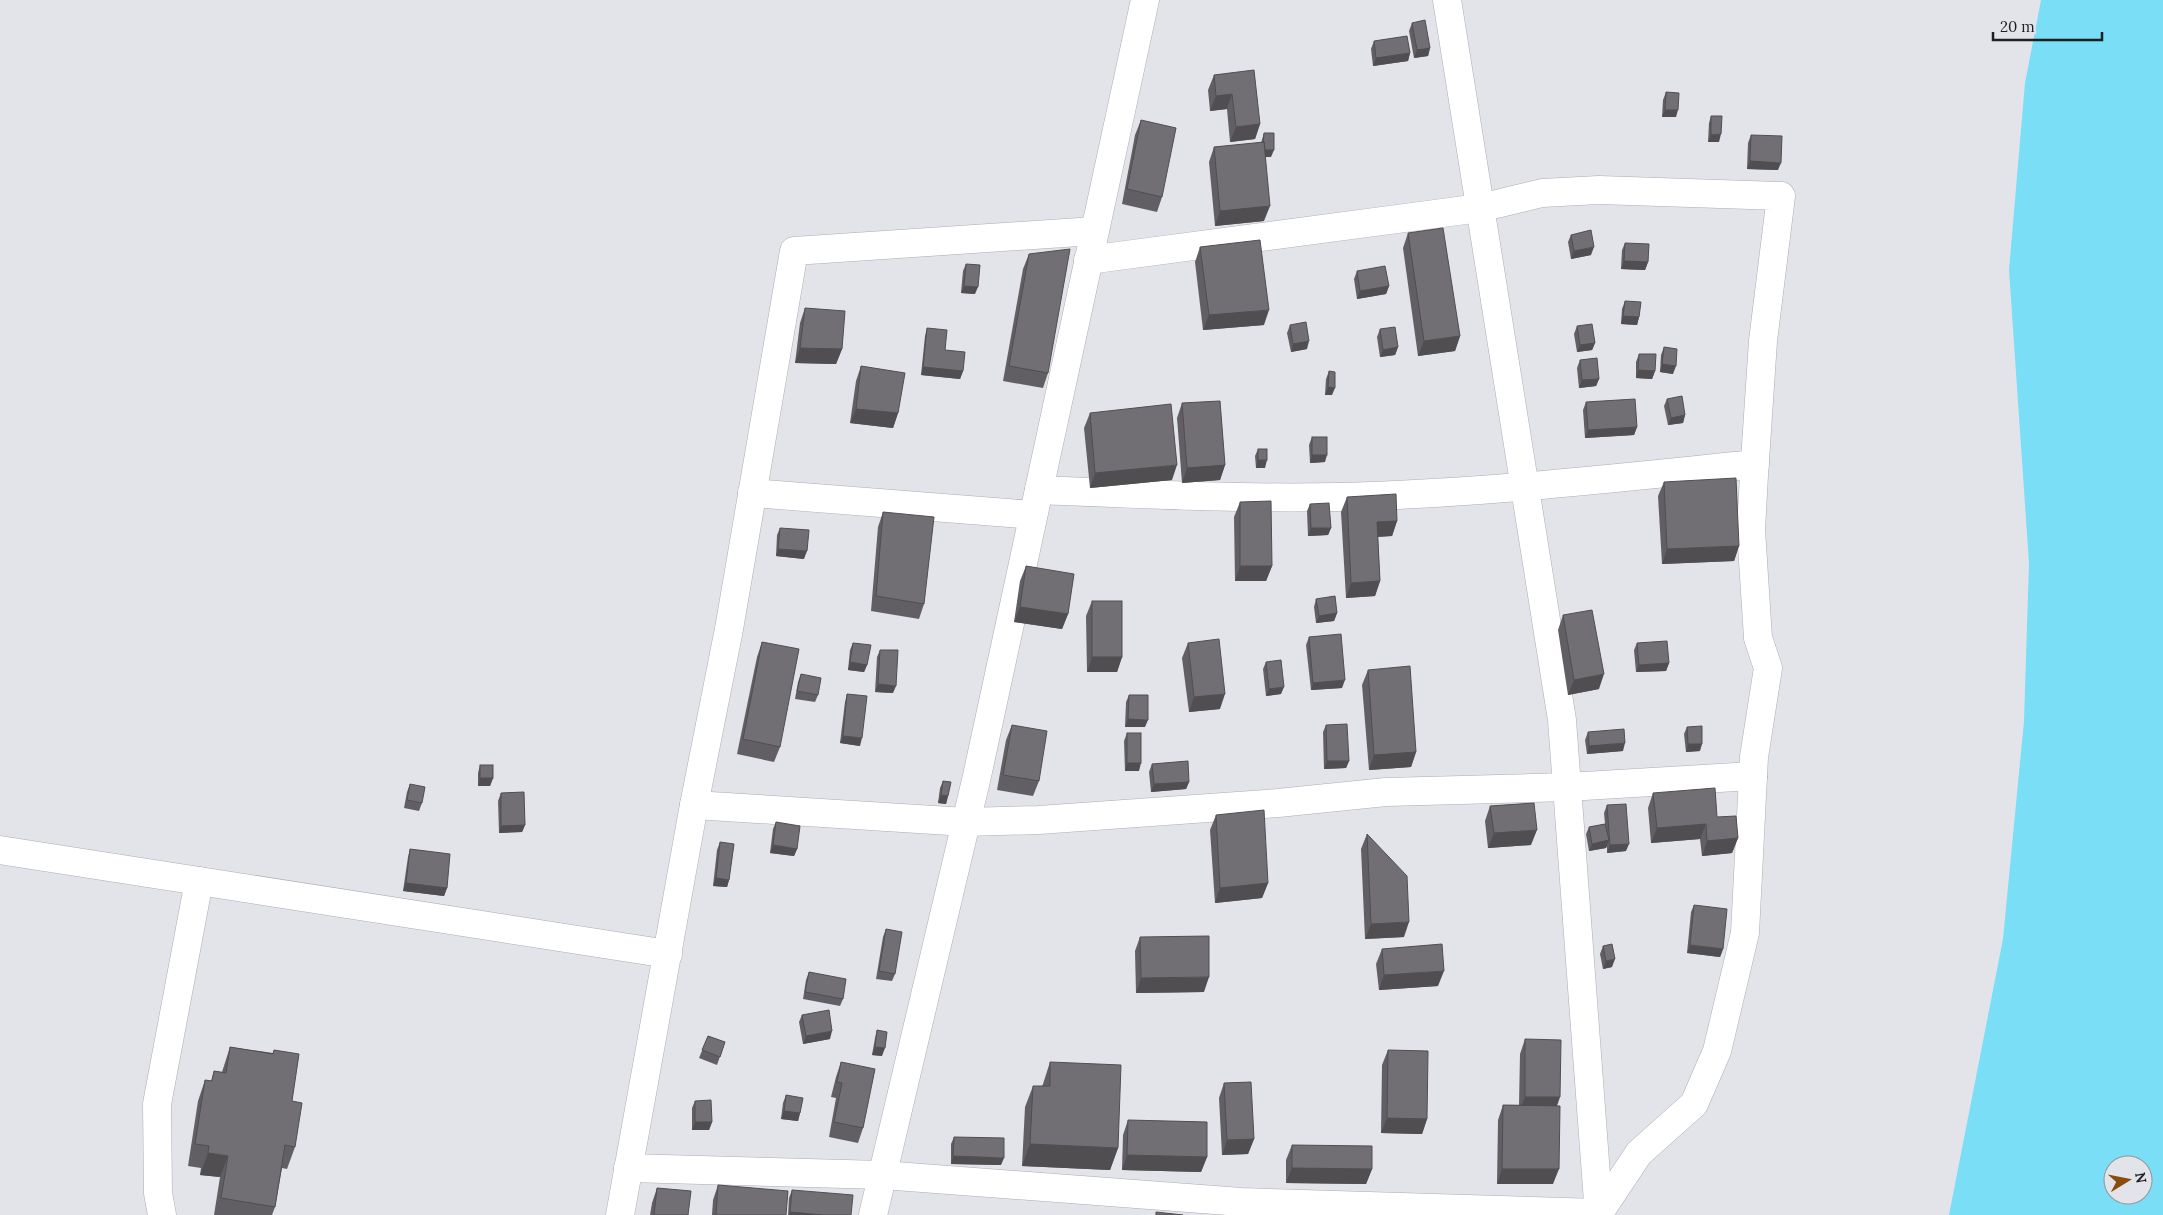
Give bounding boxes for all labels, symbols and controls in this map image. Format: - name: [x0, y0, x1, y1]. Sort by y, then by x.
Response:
- scale bar: [1993, 10, 2102, 42]
- text: 20 m: [2000, 17, 2035, 36]
- north arrow: [2103, 1155, 2153, 1205]
- text: N: [2131, 1171, 2151, 1185]

